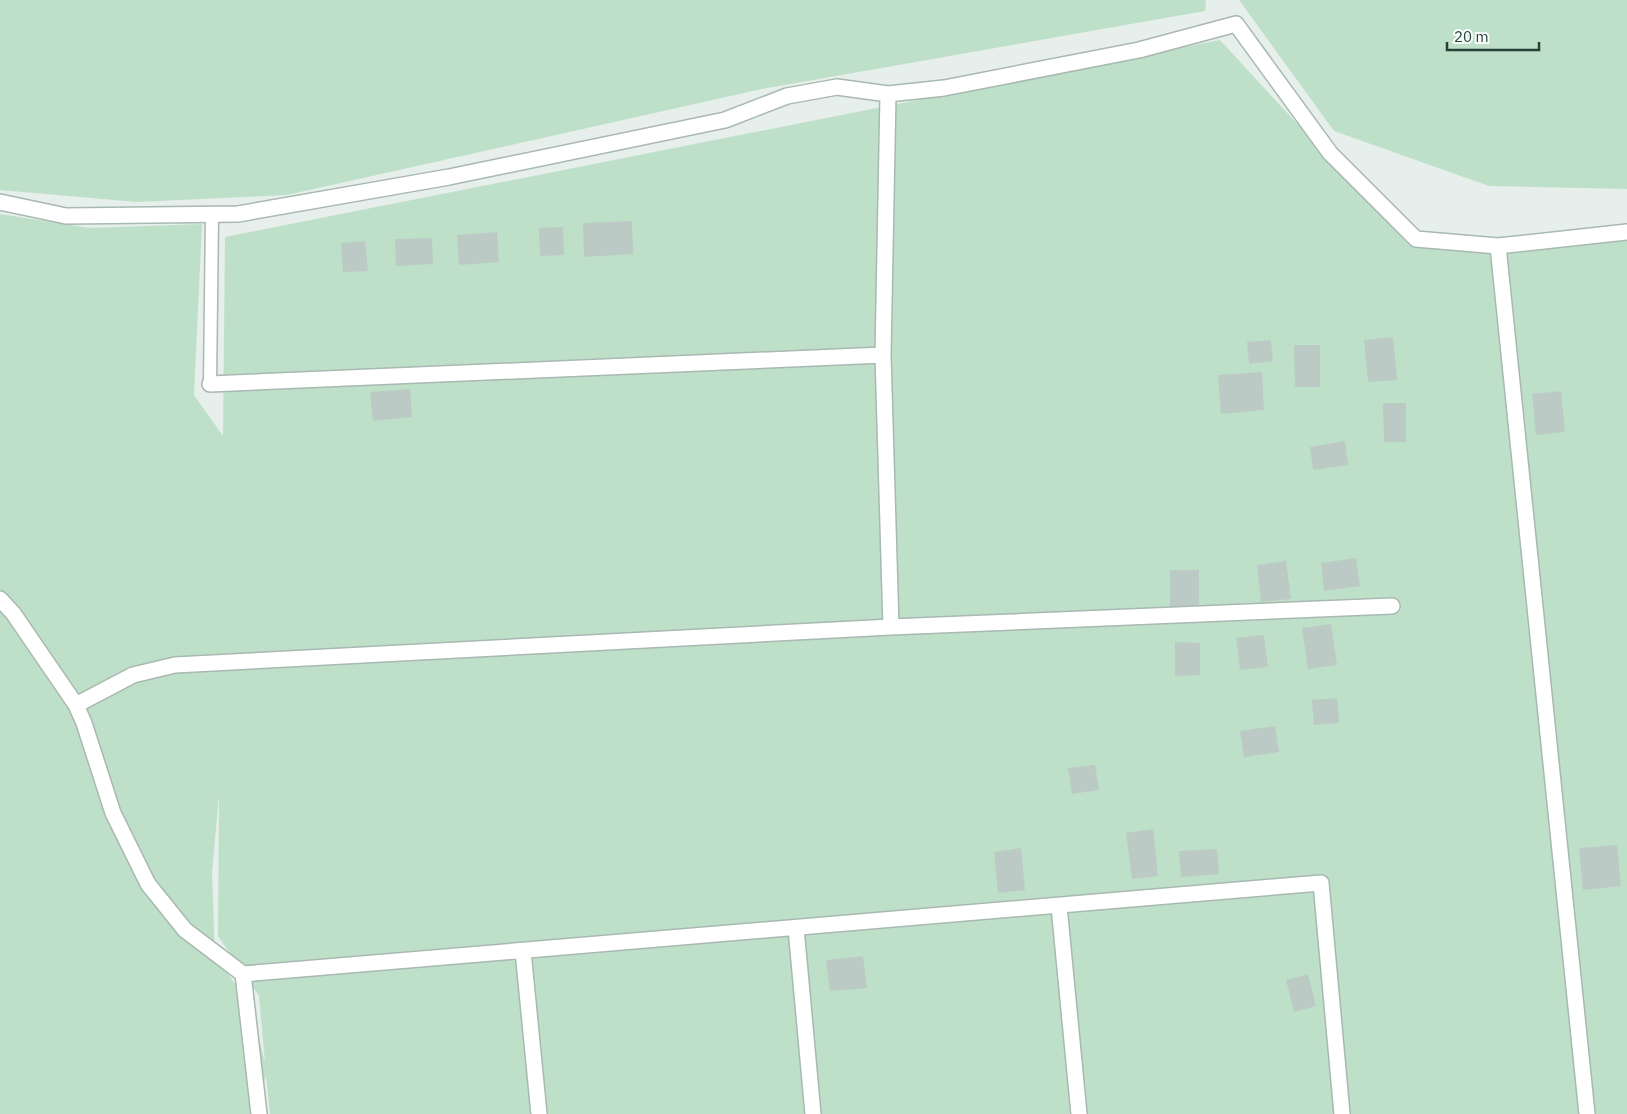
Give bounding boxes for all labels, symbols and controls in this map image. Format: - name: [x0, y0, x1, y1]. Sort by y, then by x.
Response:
- scale bar: [1447, 20, 1540, 52]
- text: 20 m: [1454, 27, 1489, 46]

